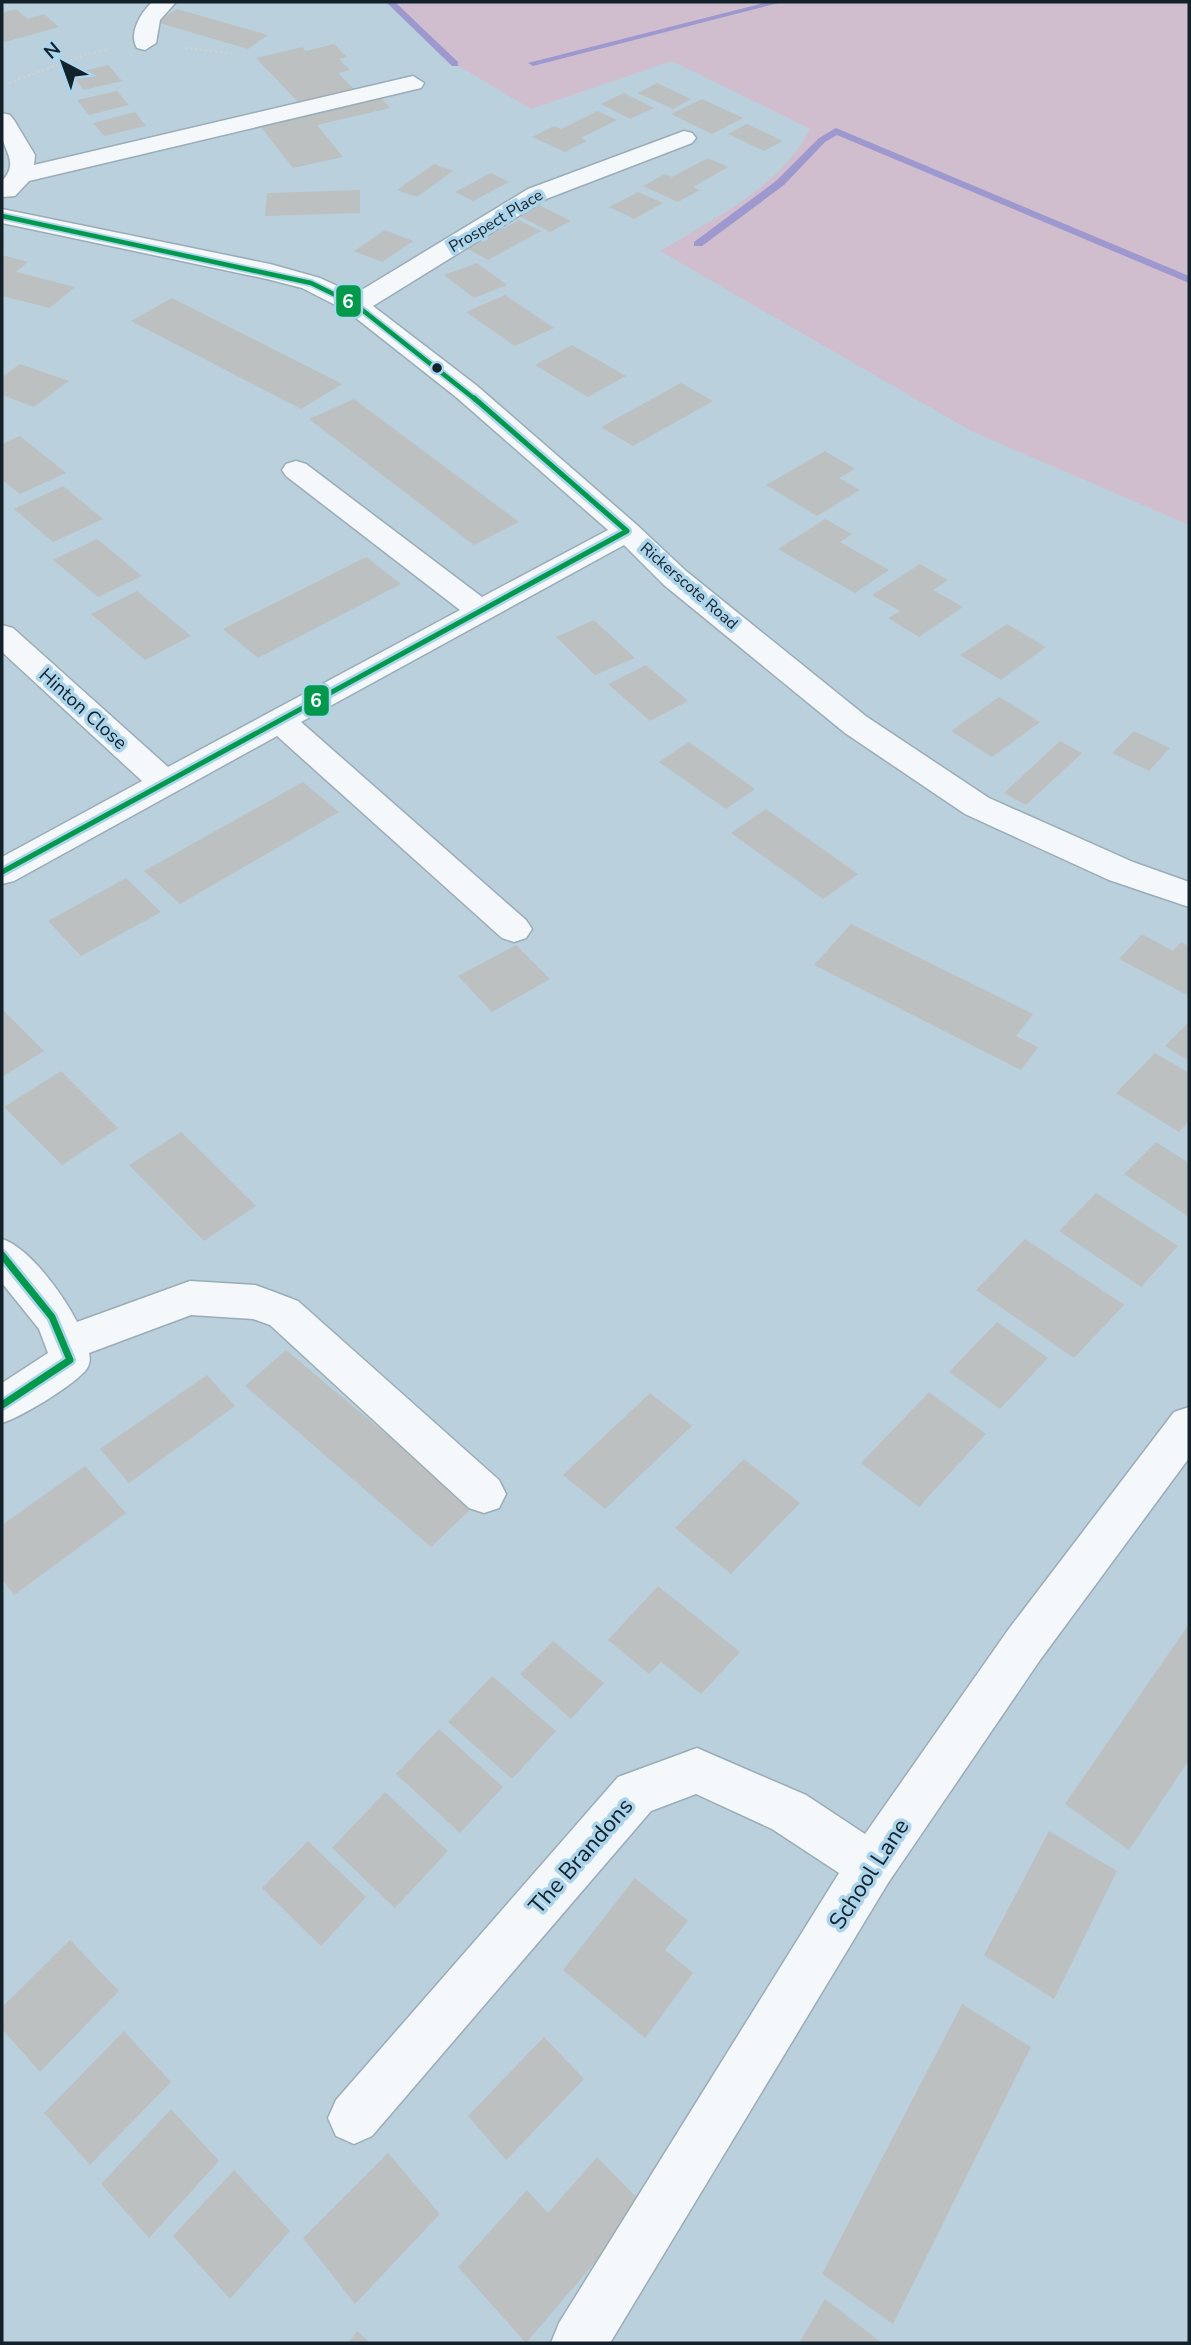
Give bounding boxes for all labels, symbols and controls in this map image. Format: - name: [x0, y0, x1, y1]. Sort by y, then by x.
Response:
- north arrow: [28, 28, 98, 98]
- text: N: [39, 36, 66, 65]
- street label: Prospect Place: [445, 184, 547, 258]
- line badge: 6: [335, 284, 362, 318]
- text: 6: [342, 289, 354, 315]
- unlabelled marker: [430, 361, 444, 375]
- street label: Rickerscote Road: [635, 537, 743, 635]
- street label: Hinton Close: [33, 662, 133, 756]
- line badge: 6: [303, 684, 330, 717]
- text: 6: [310, 688, 322, 714]
- street label: The Brandons: [522, 1791, 640, 1921]
- street label: School Lane: [822, 1813, 916, 1935]

